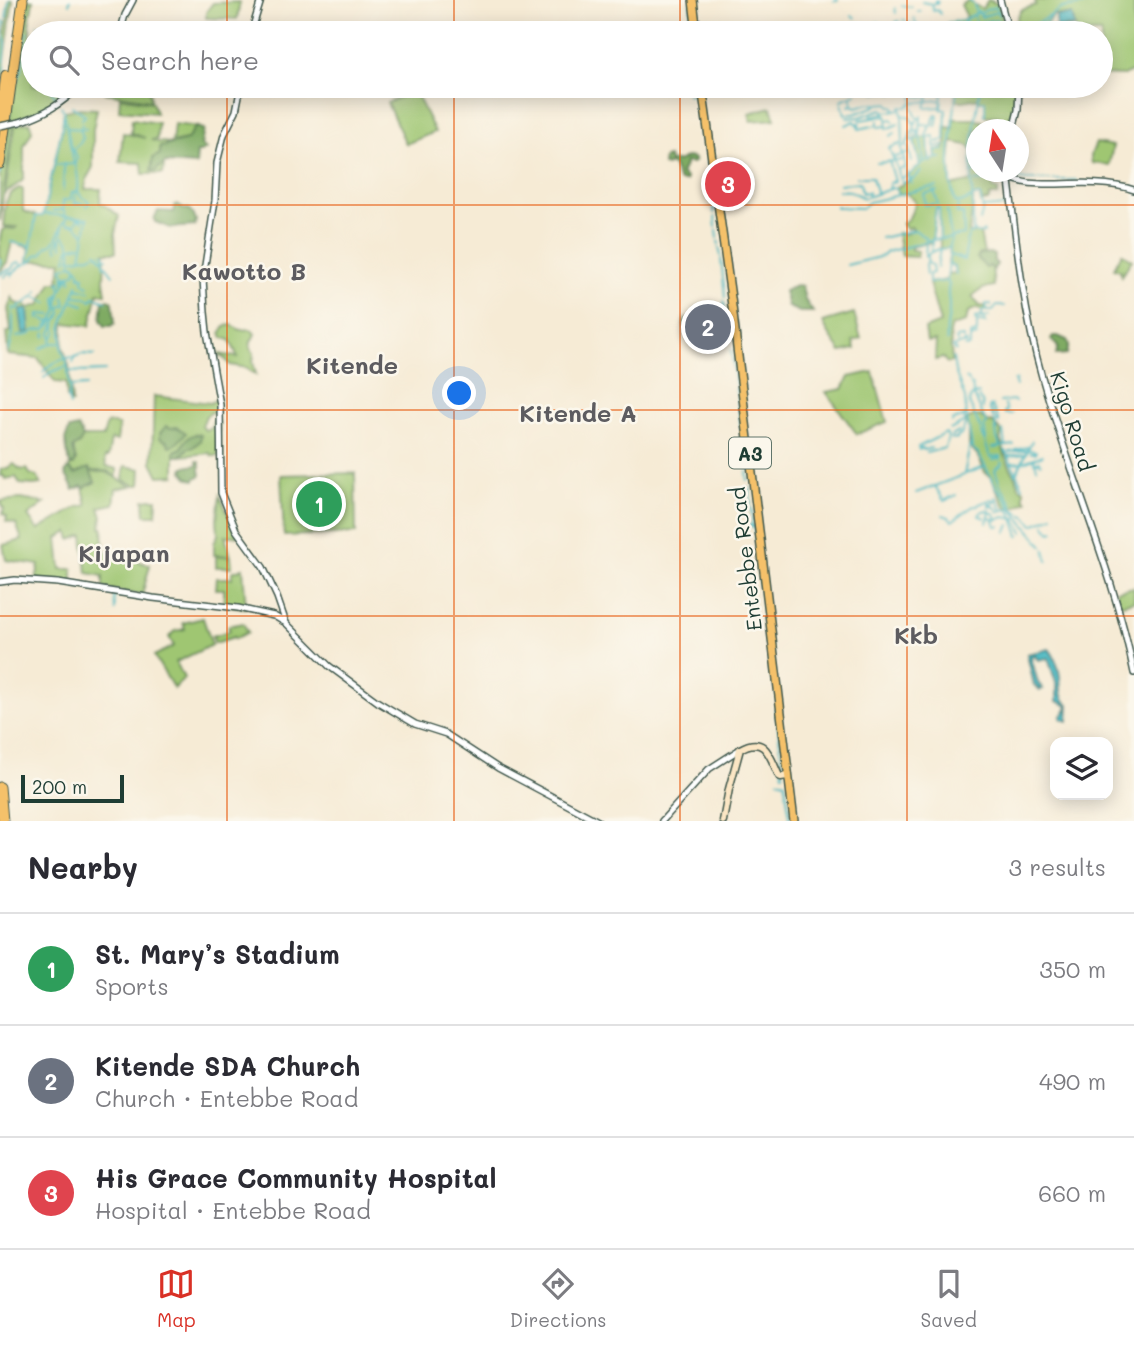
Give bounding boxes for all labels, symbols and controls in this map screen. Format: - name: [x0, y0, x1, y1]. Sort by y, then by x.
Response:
- search box: [21, 21, 1113, 98]
- icon: search: [45, 41, 83, 79]
- text: Search here: [101, 43, 259, 77]
- north arrow: [966, 119, 1029, 182]
- pin: 3: [705, 158, 751, 210]
- district label: Kawotto B: [182, 255, 306, 286]
- pin: 2: [685, 301, 731, 353]
- district label: Kitende: [306, 349, 398, 380]
- street label: Kigo Road: [1045, 368, 1101, 474]
- your location: [442, 376, 476, 410]
- district label: Kitende A: [519, 397, 637, 428]
- road number: A3: [729, 437, 771, 468]
- pin: 1: [296, 478, 342, 530]
- street label: Entebbe Road: [723, 486, 767, 632]
- district label: Kijapan: [78, 537, 170, 568]
- district label: Kkb: [894, 619, 938, 650]
- map controls: [1050, 737, 1113, 800]
- button: layers: [1050, 737, 1113, 800]
- scale bar: [21, 772, 124, 804]
- text: 200 m: [32, 774, 87, 799]
- text: Nearby: [28, 847, 138, 887]
- text: 3 results: [1009, 852, 1106, 882]
- text: St. Mary’s Stadium: [95, 937, 340, 971]
- text: 1: [46, 954, 56, 984]
- text: 350 m: [1039, 954, 1106, 984]
- text: Sports: [95, 971, 169, 1001]
- text: Kitende SDA Church: [95, 1049, 360, 1083]
- text: 2: [45, 1066, 57, 1096]
- text: 490 m: [1039, 1066, 1106, 1096]
- text: Church · Entebbe Road: [95, 1083, 358, 1113]
- text: His Grace Community Hospital: [95, 1161, 497, 1195]
- text: 3: [44, 1178, 58, 1208]
- text: 660 m: [1038, 1178, 1106, 1208]
- text: Hospital · Entebbe Road: [95, 1195, 371, 1225]
- tab: Map: [157, 1265, 196, 1332]
- tab: Directions: [510, 1265, 606, 1332]
- tab: Saved: [921, 1265, 977, 1332]

